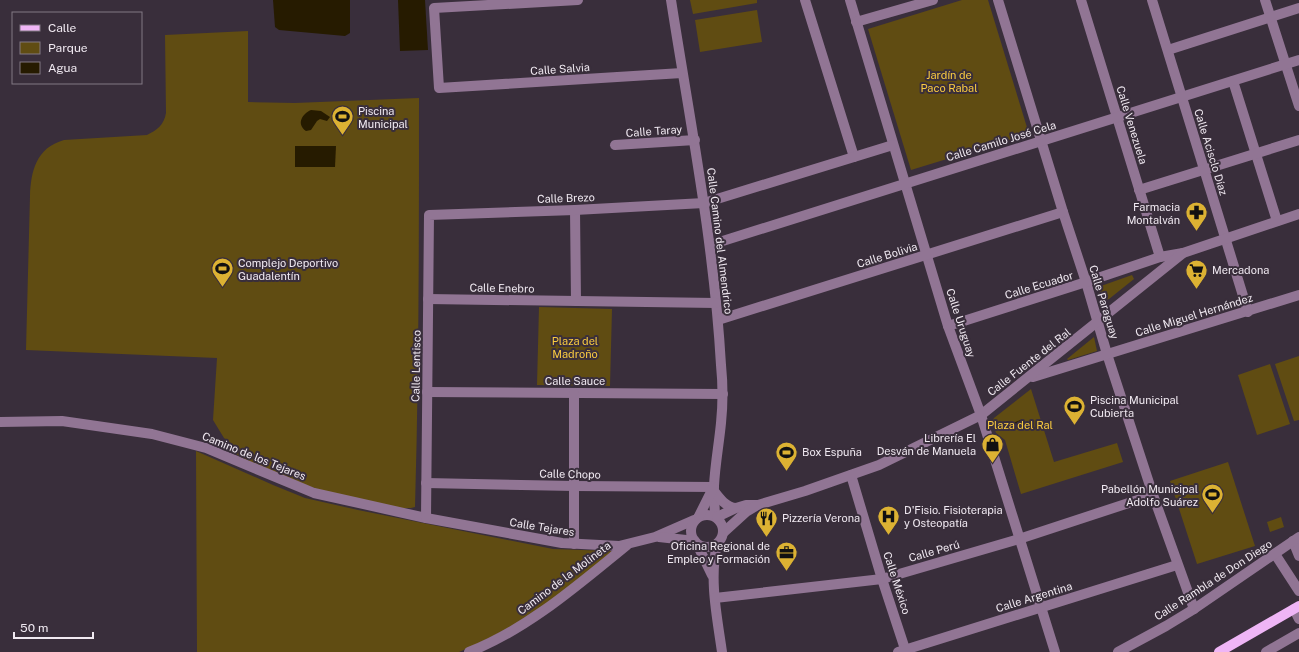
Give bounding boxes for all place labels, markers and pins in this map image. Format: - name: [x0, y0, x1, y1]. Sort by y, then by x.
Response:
- sports icon: Piscina Municipal: [330, 104, 356, 137]
- place label: Piscina Municipal: [358, 105, 408, 130]
- pharmacy icon: Farmacia Montalván: [1183, 200, 1209, 233]
- place label: Farmacia Montalván: [1127, 201, 1180, 226]
- sports icon: Complejo Deportivo Guadalentín: [210, 256, 236, 289]
- place label: Complejo Deportivo Guadalentín: [238, 257, 338, 282]
- supermarket icon: Mercadona: [1183, 257, 1209, 290]
- place label: Mercadona: [1212, 264, 1269, 276]
- sports icon: Piscina Municipal Cubierta: [1061, 393, 1087, 426]
- place label: Piscina Municipal Cubierta: [1090, 394, 1179, 419]
- shop icon: Librería El Desván de Manuela: [979, 431, 1005, 464]
- place label: Librería El Desván de Manuela: [877, 432, 976, 457]
- sports icon: Box Espuña: [773, 439, 799, 472]
- place label: Box Espuña: [802, 446, 862, 458]
- sports icon: Pabellón Municipal Adolfo Suárez: [1200, 482, 1226, 515]
- place label: Pabellón Municipal Adolfo Suárez: [1101, 483, 1198, 508]
- hospital icon: D'Fisio. Fisioterapia y Osteopatía: [875, 503, 901, 536]
- place label: D'Fisio. Fisioterapia y Osteopatía: [904, 504, 1003, 529]
- restaurant icon: Pizzería Verona: [754, 505, 780, 538]
- place label: Pizzería Verona: [782, 512, 860, 524]
- office icon: Oficina Regional de Empleo y Formación: [773, 539, 799, 572]
- place label: Oficina Regional de Empleo y Formación: [667, 540, 770, 565]

